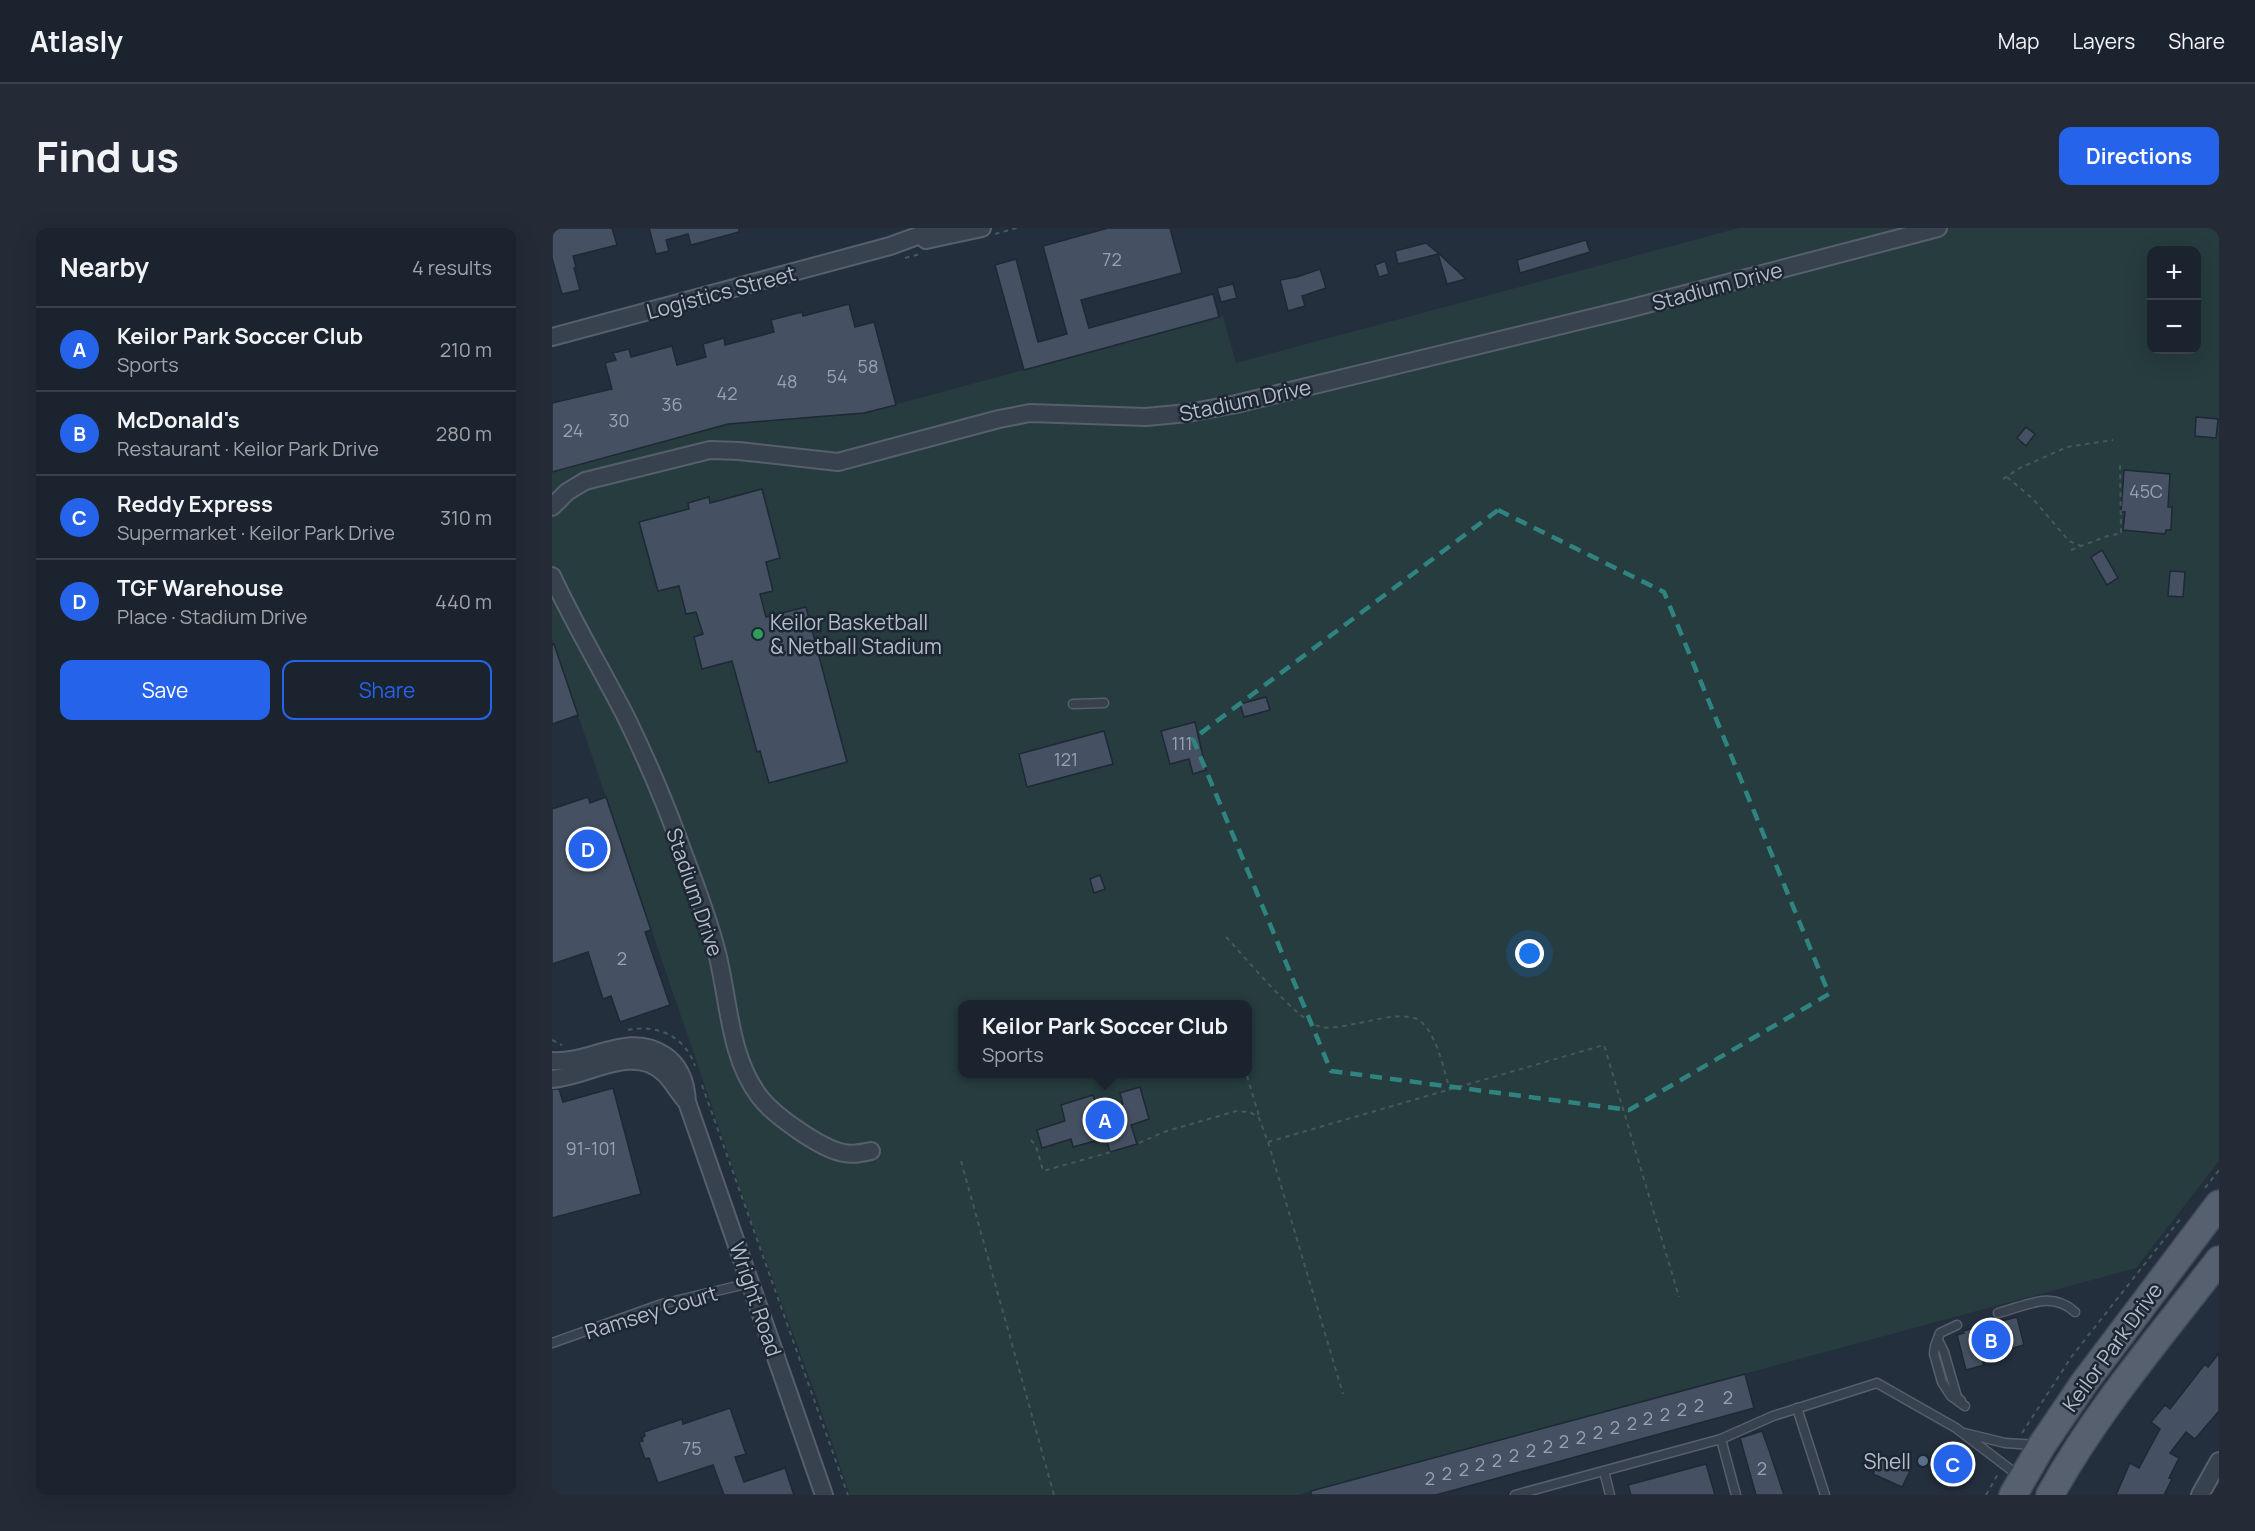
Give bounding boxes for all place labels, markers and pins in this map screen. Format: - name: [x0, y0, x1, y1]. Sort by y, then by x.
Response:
- place label: Keilor Basketball & Netball Stadium: [770, 608, 942, 660]
- marker: Keilor Basketball & Netball Stadium: [751, 627, 765, 641]
- pin: D: [568, 826, 608, 872]
- pin: A: [1086, 1098, 1124, 1142]
- pin: B: [1972, 1318, 2010, 1362]
- pin: C: [1934, 1442, 1972, 1486]
- place label: Shell: [1863, 1447, 1911, 1475]
- marker: Shell: [1916, 1454, 1930, 1468]

